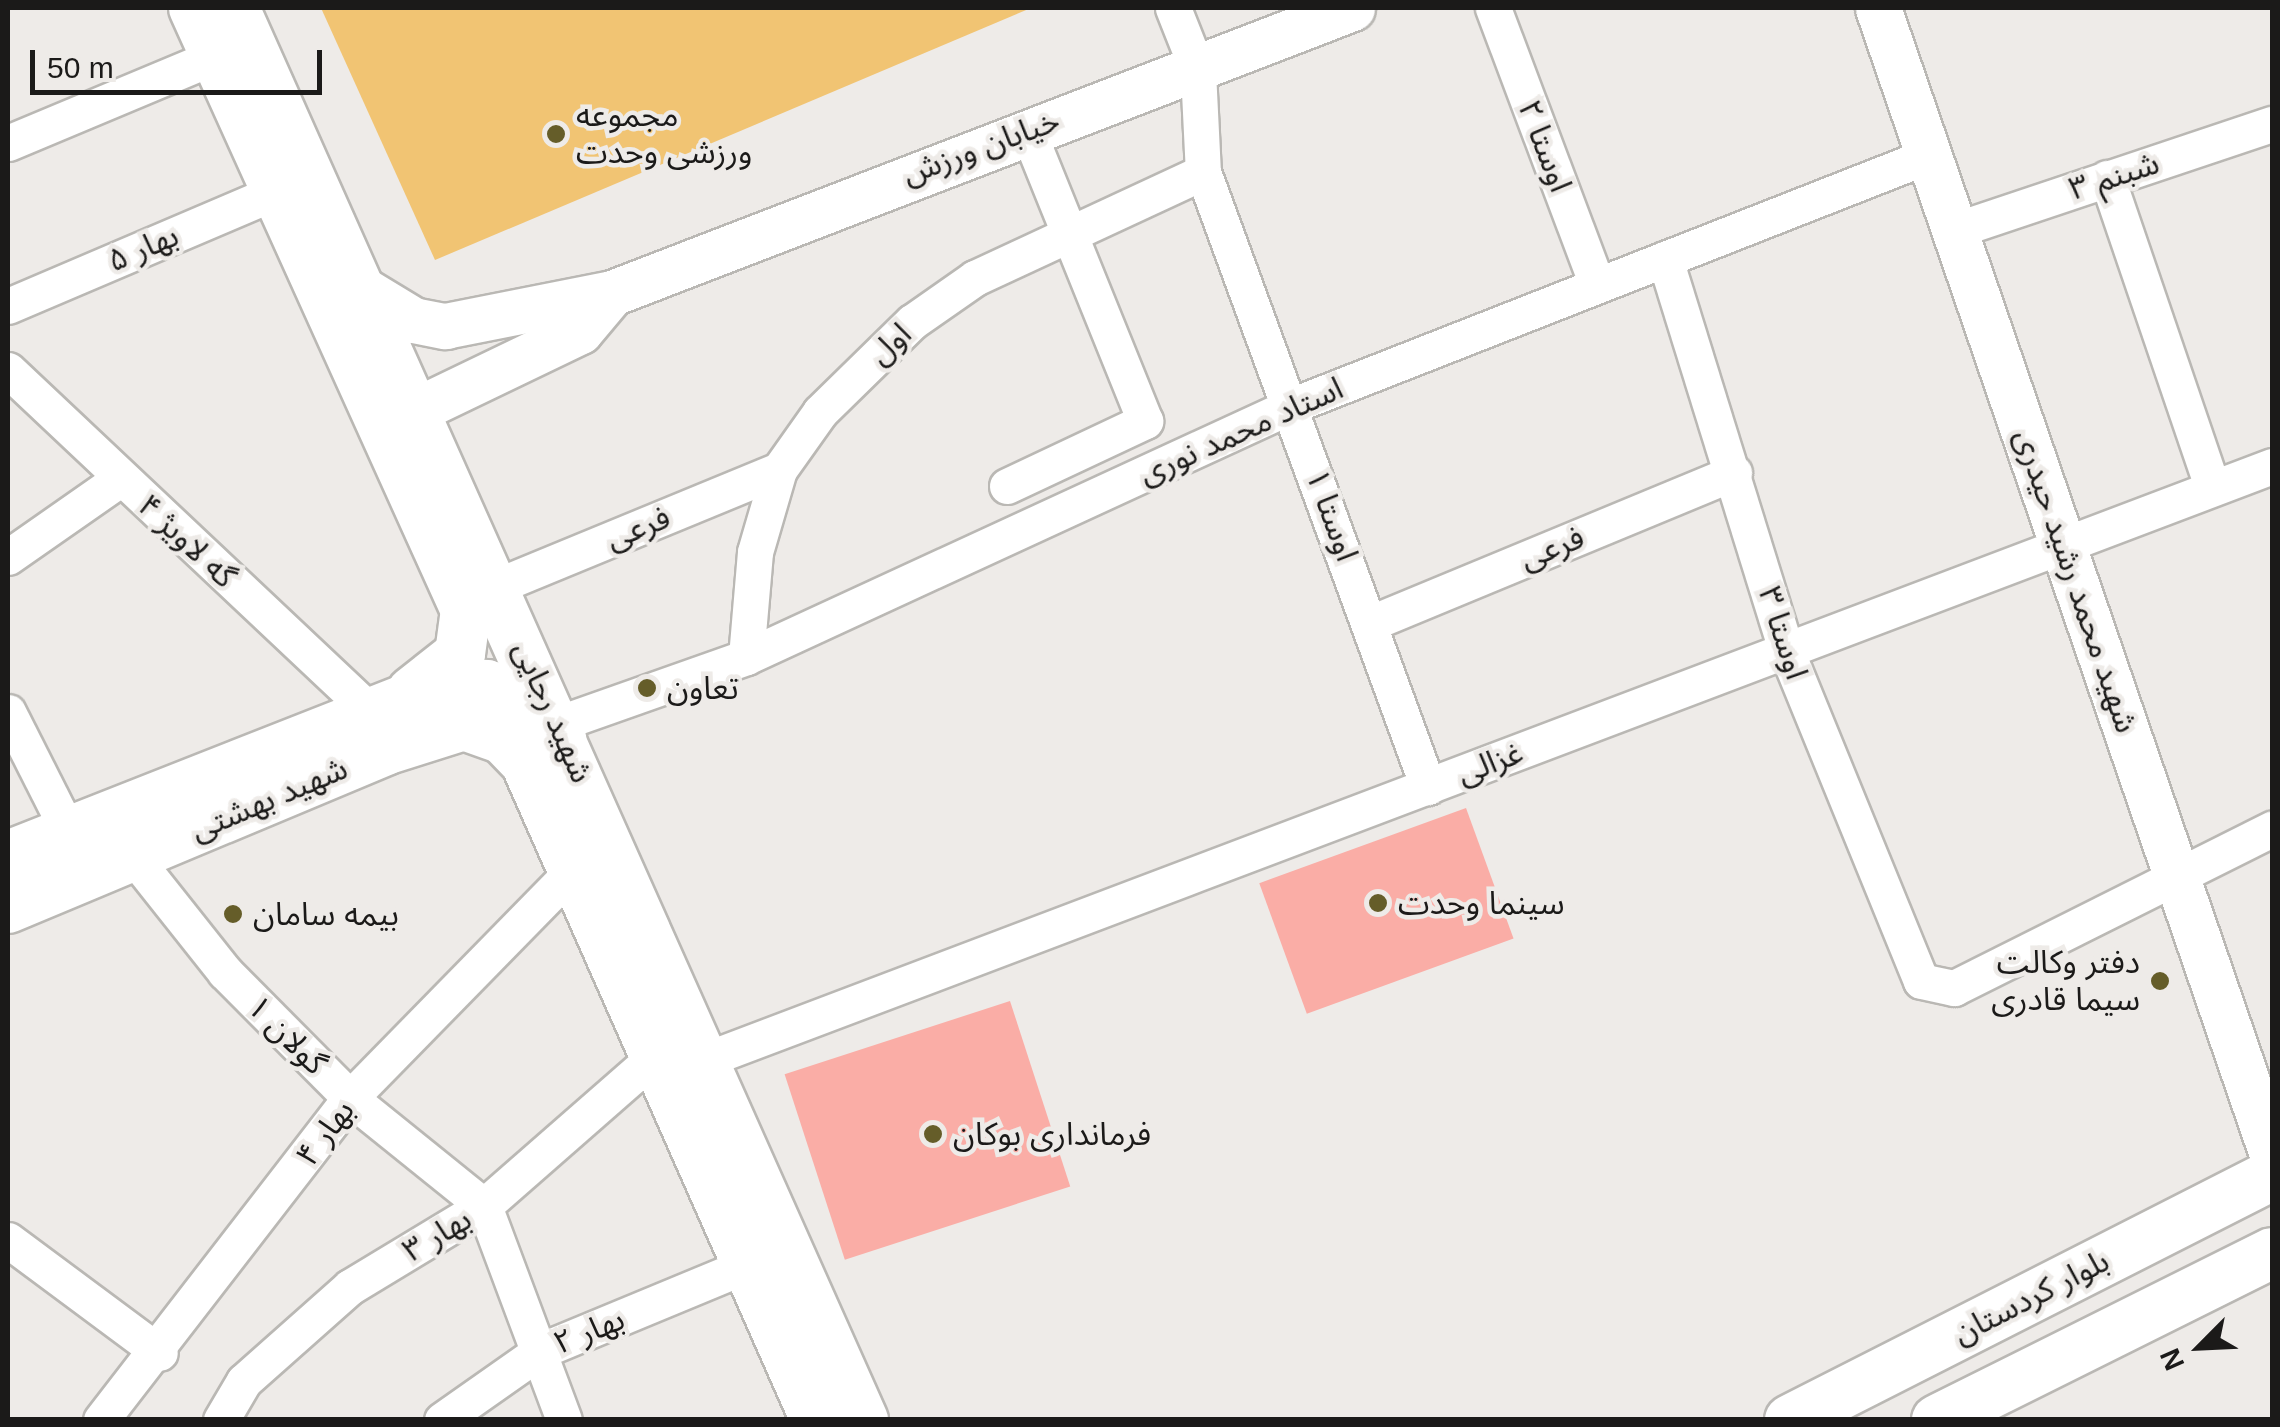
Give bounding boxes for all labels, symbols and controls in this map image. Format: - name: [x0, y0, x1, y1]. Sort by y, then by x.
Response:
- scale bar: [35, 30, 328, 92]
- text: 50 m: [47, 51, 114, 84]
- street label: اوستا ۲: [1510, 95, 1580, 197]
- place label: مجموعه ورزشی وحدت: [576, 97, 752, 172]
- street label: خیابان ورزش: [897, 101, 1065, 193]
- marker: مجموعه ورزشی وحدت: [545, 123, 567, 145]
- street label: شبنم ۳: [2064, 143, 2164, 209]
- street label: بهار ۵: [102, 216, 184, 280]
- street label: اول: [861, 315, 919, 373]
- street label: استاد محمد نوری: [1133, 369, 1349, 493]
- street label: شهید محمد رشید حیدری: [2006, 424, 2146, 738]
- street label: اوستا ۱: [1298, 464, 1366, 566]
- street label: گه لاویژ ۴: [130, 486, 244, 596]
- street label: فرعی: [600, 498, 676, 558]
- street label: فرعی: [1514, 518, 1590, 578]
- street label: اوستا ۳: [1750, 582, 1816, 684]
- street label: شهید رجایی: [505, 635, 601, 789]
- place label: تعاون: [667, 669, 739, 707]
- marker: تعاون: [636, 677, 658, 699]
- street label: غزالی: [1452, 733, 1528, 793]
- street label: شهید بهشتی: [185, 749, 353, 849]
- place label: سینما وحدت: [1398, 884, 1565, 922]
- marker: سینما وحدت: [1367, 892, 1389, 914]
- place label: بیمه سامان: [253, 895, 399, 933]
- marker: بیمه سامان: [222, 903, 244, 925]
- place label: دفتر وکالت سیما قادری: [1991, 944, 2140, 1019]
- marker: دفتر وکالت سیما قادری: [2149, 970, 2171, 992]
- street label: گولان ۱: [239, 987, 335, 1083]
- street label: بهار ۴: [288, 1092, 362, 1174]
- place label: فرمانداری بوکان: [953, 1115, 1151, 1153]
- marker: فرمانداری بوکان: [922, 1123, 944, 1145]
- street label: بهار ۳: [396, 1200, 478, 1270]
- street label: بلوار کردستان: [1947, 1241, 2115, 1353]
- north arrow: [2150, 1297, 2250, 1397]
- street label: بهار ۲: [548, 1300, 630, 1362]
- text: N: [2154, 1344, 2190, 1375]

